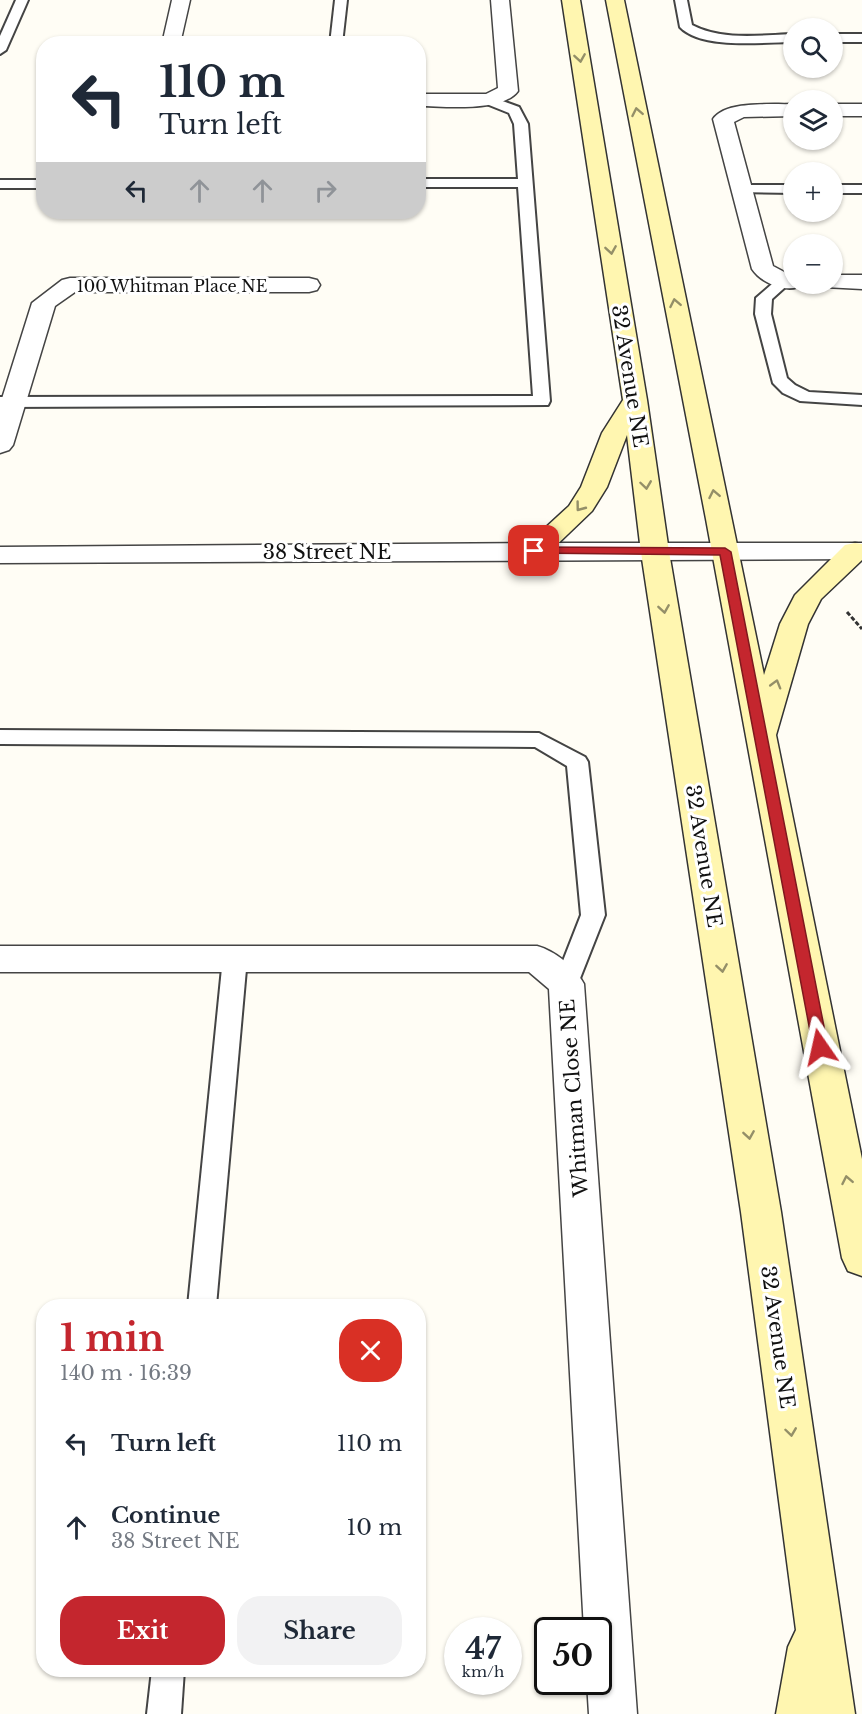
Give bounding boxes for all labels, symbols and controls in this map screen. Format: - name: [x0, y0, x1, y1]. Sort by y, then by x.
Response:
- map controls: [783, 18, 843, 294]
- button: search: [783, 18, 843, 78]
- one-way arrow: [574, 53, 586, 62]
- text: 110 m: [159, 56, 285, 108]
- icon: left: [60, 60, 138, 138]
- button: layers: [783, 90, 843, 150]
- one-way arrow: [631, 107, 644, 117]
- text: Turn left: [159, 108, 282, 141]
- button: +: [783, 162, 843, 222]
- icon: left: [120, 174, 153, 207]
- icon: ahead: [183, 174, 216, 207]
- icon: ahead: [246, 174, 279, 207]
- icon: right: [309, 174, 342, 207]
- button: −: [783, 234, 843, 294]
- one-way arrow: [604, 245, 617, 255]
- street label: 100 Whitman Place NE: [77, 276, 267, 296]
- one-way arrow: [670, 298, 683, 308]
- street label: 32 Avenue NE: [607, 303, 653, 449]
- one-way arrow: [640, 480, 652, 489]
- one-way arrow: [708, 490, 721, 500]
- one-way arrow: [576, 501, 587, 512]
- pin: [508, 525, 559, 576]
- icon: arrive: [517, 534, 550, 567]
- street label: 38 Street NE: [263, 540, 391, 564]
- one-way arrow: [658, 605, 670, 614]
- one-way arrow: [769, 679, 781, 690]
- street label: 32 Avenue NE: [681, 783, 727, 929]
- one-way arrow: [716, 963, 728, 972]
- street label: Whitman Close NE: [555, 998, 593, 1199]
- position arrow: [788, 1015, 852, 1079]
- one-way arrow: [742, 1130, 755, 1140]
- one-way arrow: [841, 1176, 854, 1186]
- street label: 32 Avenue NE: [756, 1264, 800, 1410]
- text: 1 min: [60, 1316, 164, 1361]
- button: close: [339, 1319, 402, 1382]
- text: 140 m · 16:39: [60, 1361, 192, 1385]
- icon: left: [60, 1427, 93, 1460]
- one-way arrow: [785, 1428, 797, 1437]
- text: Turn left: [111, 1430, 216, 1457]
- text: 110 m: [337, 1430, 402, 1457]
- text: Continue: [111, 1502, 220, 1529]
- icon: ahead: [60, 1511, 93, 1544]
- text: 10 m: [347, 1514, 402, 1541]
- text: 38 Street NE: [111, 1529, 240, 1553]
- button: Exit: [60, 1596, 225, 1665]
- button: Share: [237, 1596, 402, 1665]
- speed limit sign: 50: [534, 1617, 612, 1695]
- text: 47: [465, 1630, 501, 1667]
- text: km/h: [462, 1662, 504, 1681]

